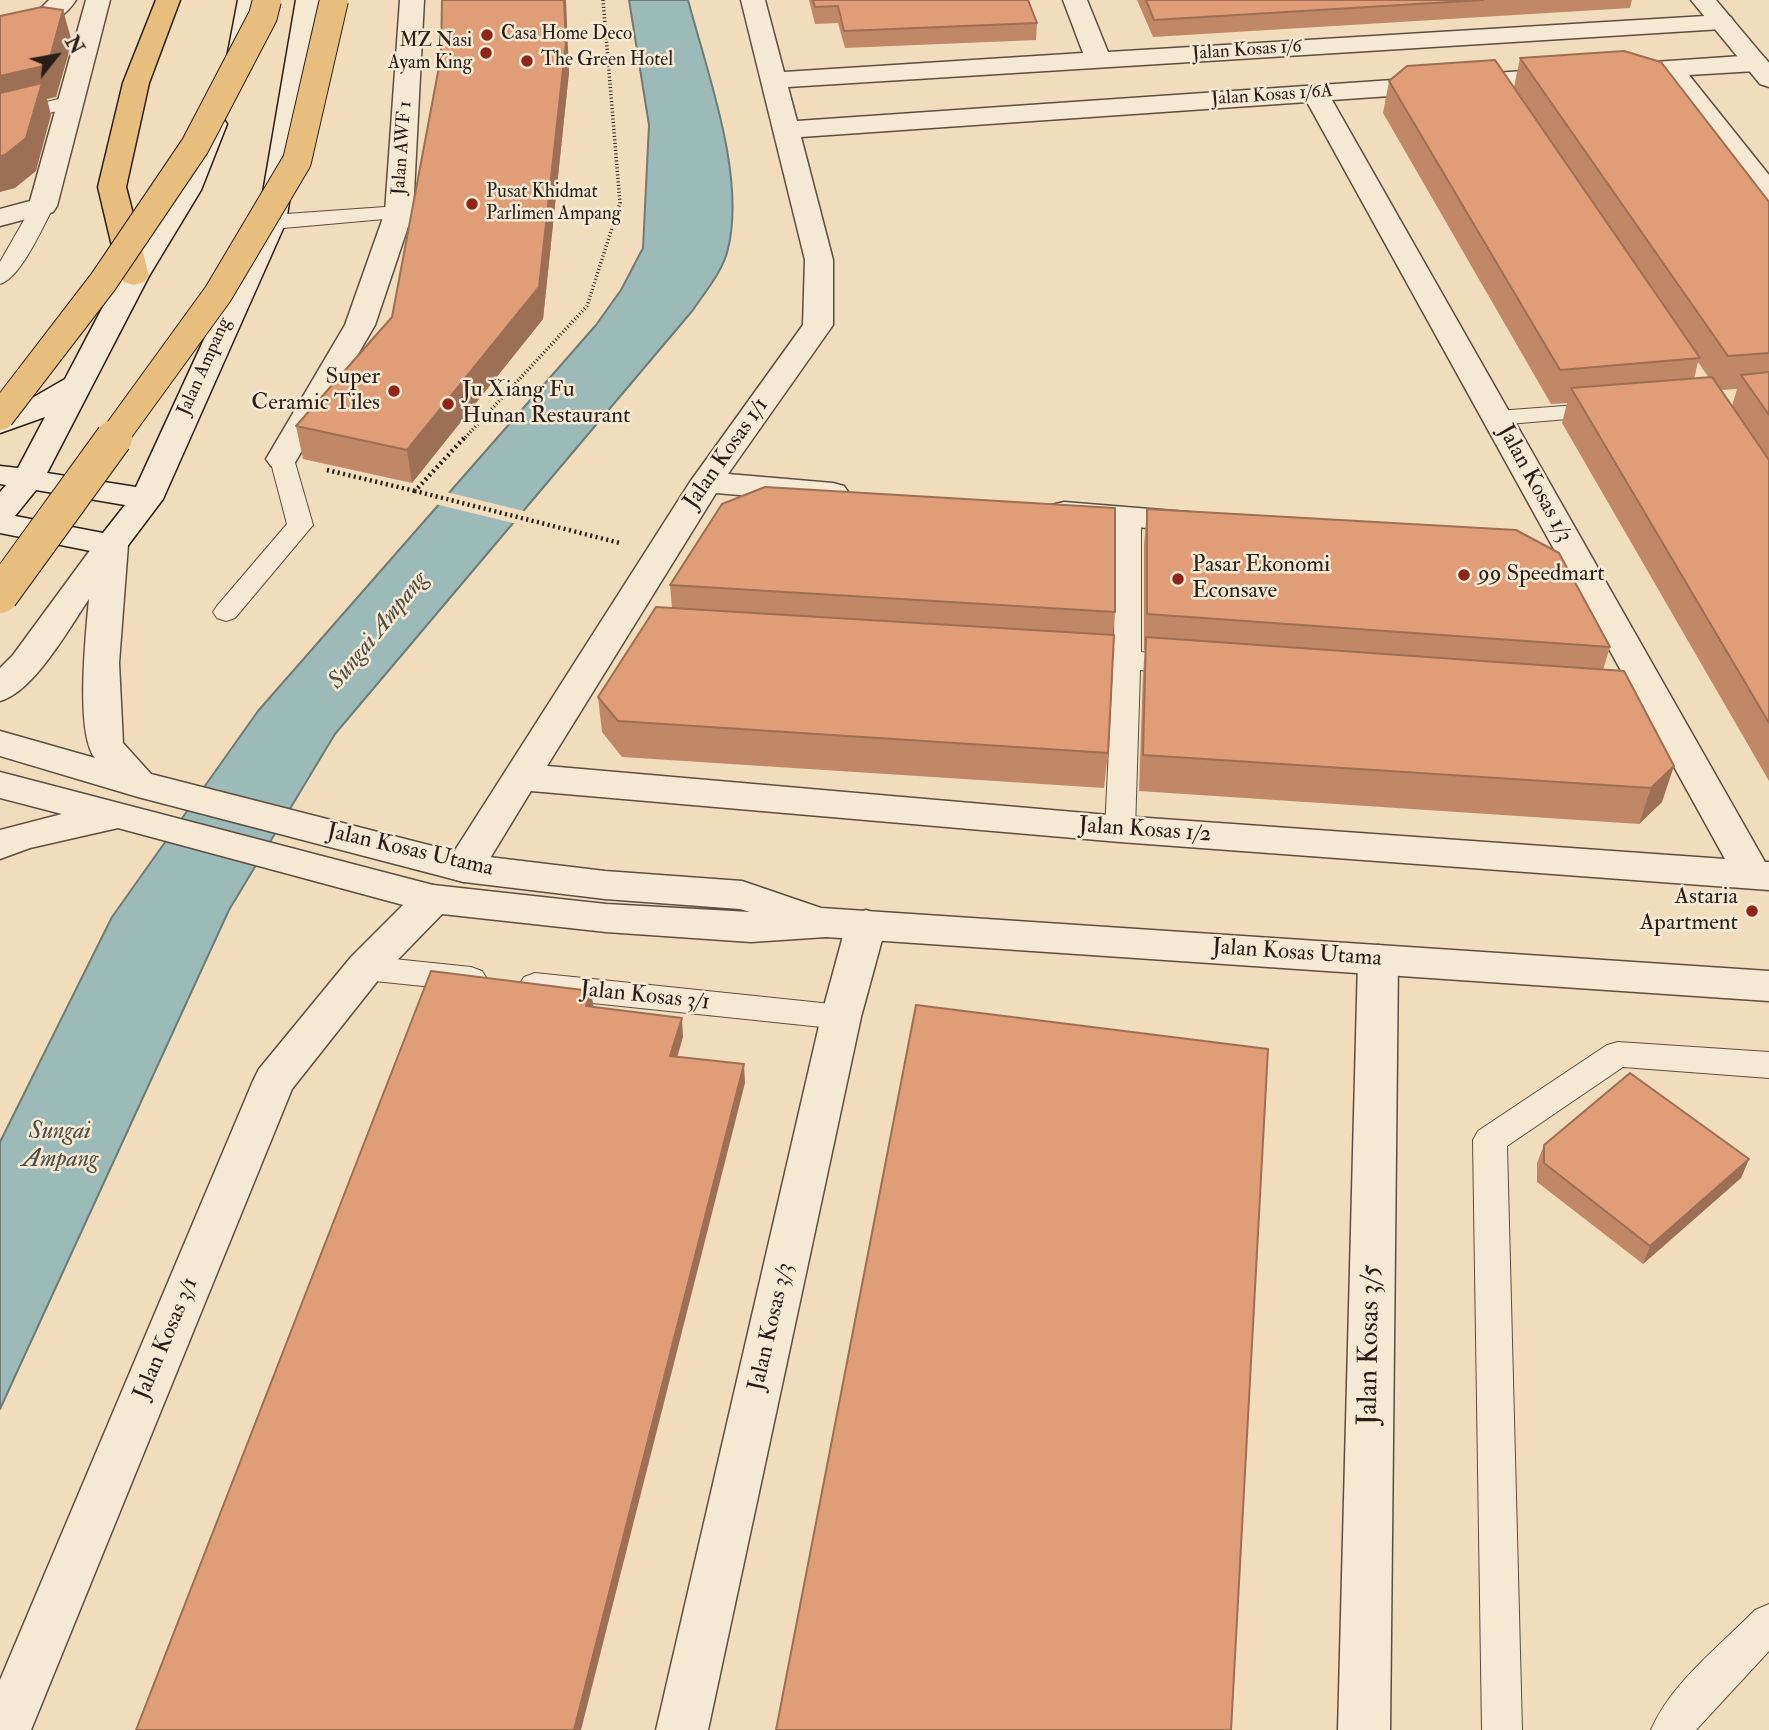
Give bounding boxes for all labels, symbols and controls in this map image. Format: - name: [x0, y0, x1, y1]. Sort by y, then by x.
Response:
- north arrow: [21, 21, 91, 91]
- place label: Casa Home Deco: [501, 24, 632, 46]
- marker: Casa Home Deco: [479, 27, 495, 43]
- place label: MZ Nasi Ayam King: [388, 31, 472, 75]
- text: N: [59, 32, 89, 59]
- street label: Jalan Kosas 1/6: [1191, 36, 1303, 66]
- marker: MZ Nasi Ayam King: [478, 45, 494, 61]
- place label: The Green Hotel: [541, 50, 673, 72]
- marker: The Green Hotel: [519, 53, 535, 69]
- street label: Jalan Kosas 1/6A: [1210, 80, 1334, 112]
- street label: Jalan AWF 1: [388, 100, 418, 196]
- place label: Pusat Khidmat Parlimen Ampang: [486, 182, 621, 226]
- marker: Pusat Khidmat Parlimen Ampang: [464, 196, 480, 212]
- street label: Jalan Ampang: [173, 314, 237, 420]
- place label: Super Ceramic Tiles: [251, 364, 380, 418]
- place label: Ju Xiang Fu Hunan Restaurant: [462, 377, 630, 431]
- marker: Super Ceramic Tiles: [386, 383, 402, 399]
- street label: Jalan Kosas 1/1: [679, 393, 775, 515]
- marker: Ju Xiang Fu Hunan Restaurant: [440, 396, 456, 412]
- street label: Jalan Kosas 1/3: [1490, 420, 1578, 548]
- place label: Pasar Ekonomi Econsave: [1192, 552, 1330, 606]
- place label: 99 Speedmart: [1478, 561, 1605, 589]
- water label: Sungai Ampang: [323, 566, 435, 696]
- marker: 99 Speedmart: [1456, 567, 1472, 583]
- marker: Pasar Ekonomi Econsave: [1170, 571, 1186, 587]
- street label: Jalan Kosas 1/2: [1078, 813, 1212, 849]
- street label: Jalan Kosas Utama: [324, 818, 496, 884]
- place label: Astaria Apartment: [1640, 884, 1738, 938]
- marker: Astaria Apartment: [1744, 903, 1760, 919]
- street label: Jalan Kosas Utama: [1211, 934, 1383, 974]
- street label: Jalan Kosas 3/1: [579, 976, 711, 1018]
- water label: Sungai Ampang: [22, 1119, 98, 1175]
- street label: Jalan Kosas 3/3: [744, 1260, 800, 1394]
- street label: Jalan Kosas 3/5: [1353, 1264, 1389, 1426]
- street label: Jalan Kosas 3/1: [129, 1274, 205, 1404]

